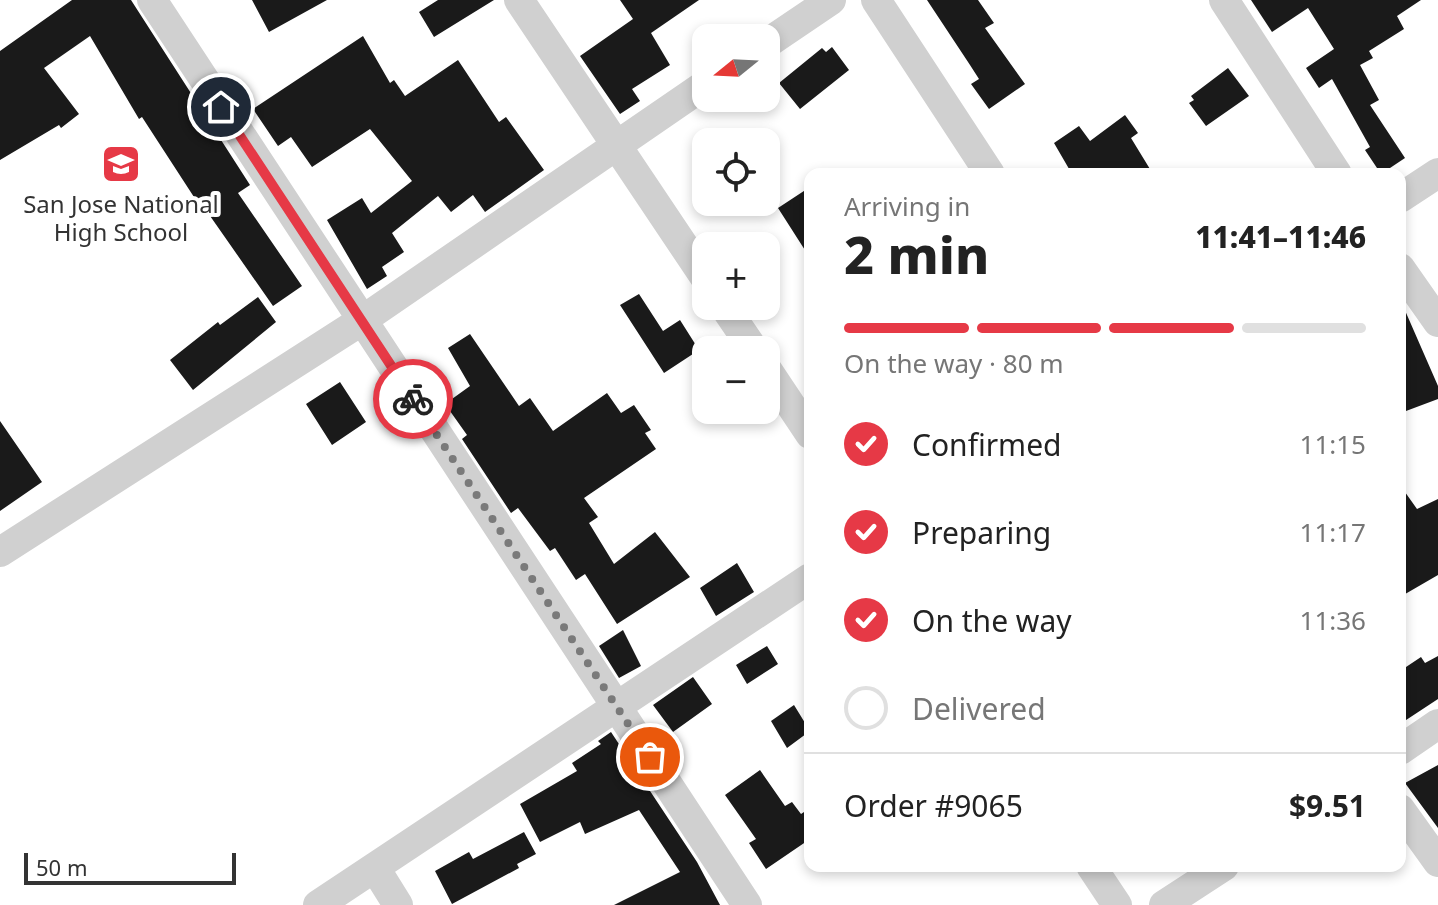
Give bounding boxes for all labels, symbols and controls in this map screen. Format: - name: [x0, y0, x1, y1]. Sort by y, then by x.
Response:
- north arrow: [692, 24, 780, 112]
- map controls: [692, 24, 780, 424]
- pin: [187, 73, 255, 141]
- icon: home: [199, 85, 243, 129]
- button: locate: [692, 128, 780, 216]
- school or university icon: San Jose National High School: [100, 143, 142, 185]
- place label: San Jose National High School: [23, 187, 219, 248]
- text: Arriving in: [844, 188, 970, 224]
- text: 11:41–11:46: [1195, 216, 1366, 257]
- text: 2 min: [844, 218, 989, 289]
- button: +: [692, 232, 780, 320]
- button: −: [692, 336, 780, 424]
- text: On the way · 80 m: [844, 345, 1064, 381]
- courier: [373, 359, 453, 439]
- icon: bike: [391, 377, 435, 421]
- icon: check: [844, 422, 888, 466]
- text: Confirmed: [912, 424, 1062, 465]
- text: 11:15: [1300, 426, 1366, 462]
- icon: check: [844, 510, 888, 554]
- text: Preparing: [912, 512, 1051, 553]
- text: 11:17: [1300, 514, 1366, 550]
- icon: check: [844, 598, 888, 642]
- text: On the way: [912, 600, 1072, 641]
- text: 11:36: [1300, 602, 1366, 638]
- text: Delivered: [912, 688, 1046, 729]
- pin: [616, 723, 684, 791]
- icon: bag: [628, 735, 672, 779]
- text: Order #9065: [844, 785, 1023, 826]
- text: $9.51: [1289, 785, 1366, 826]
- scale bar: [24, 849, 236, 885]
- text: 50 m: [36, 852, 87, 882]

